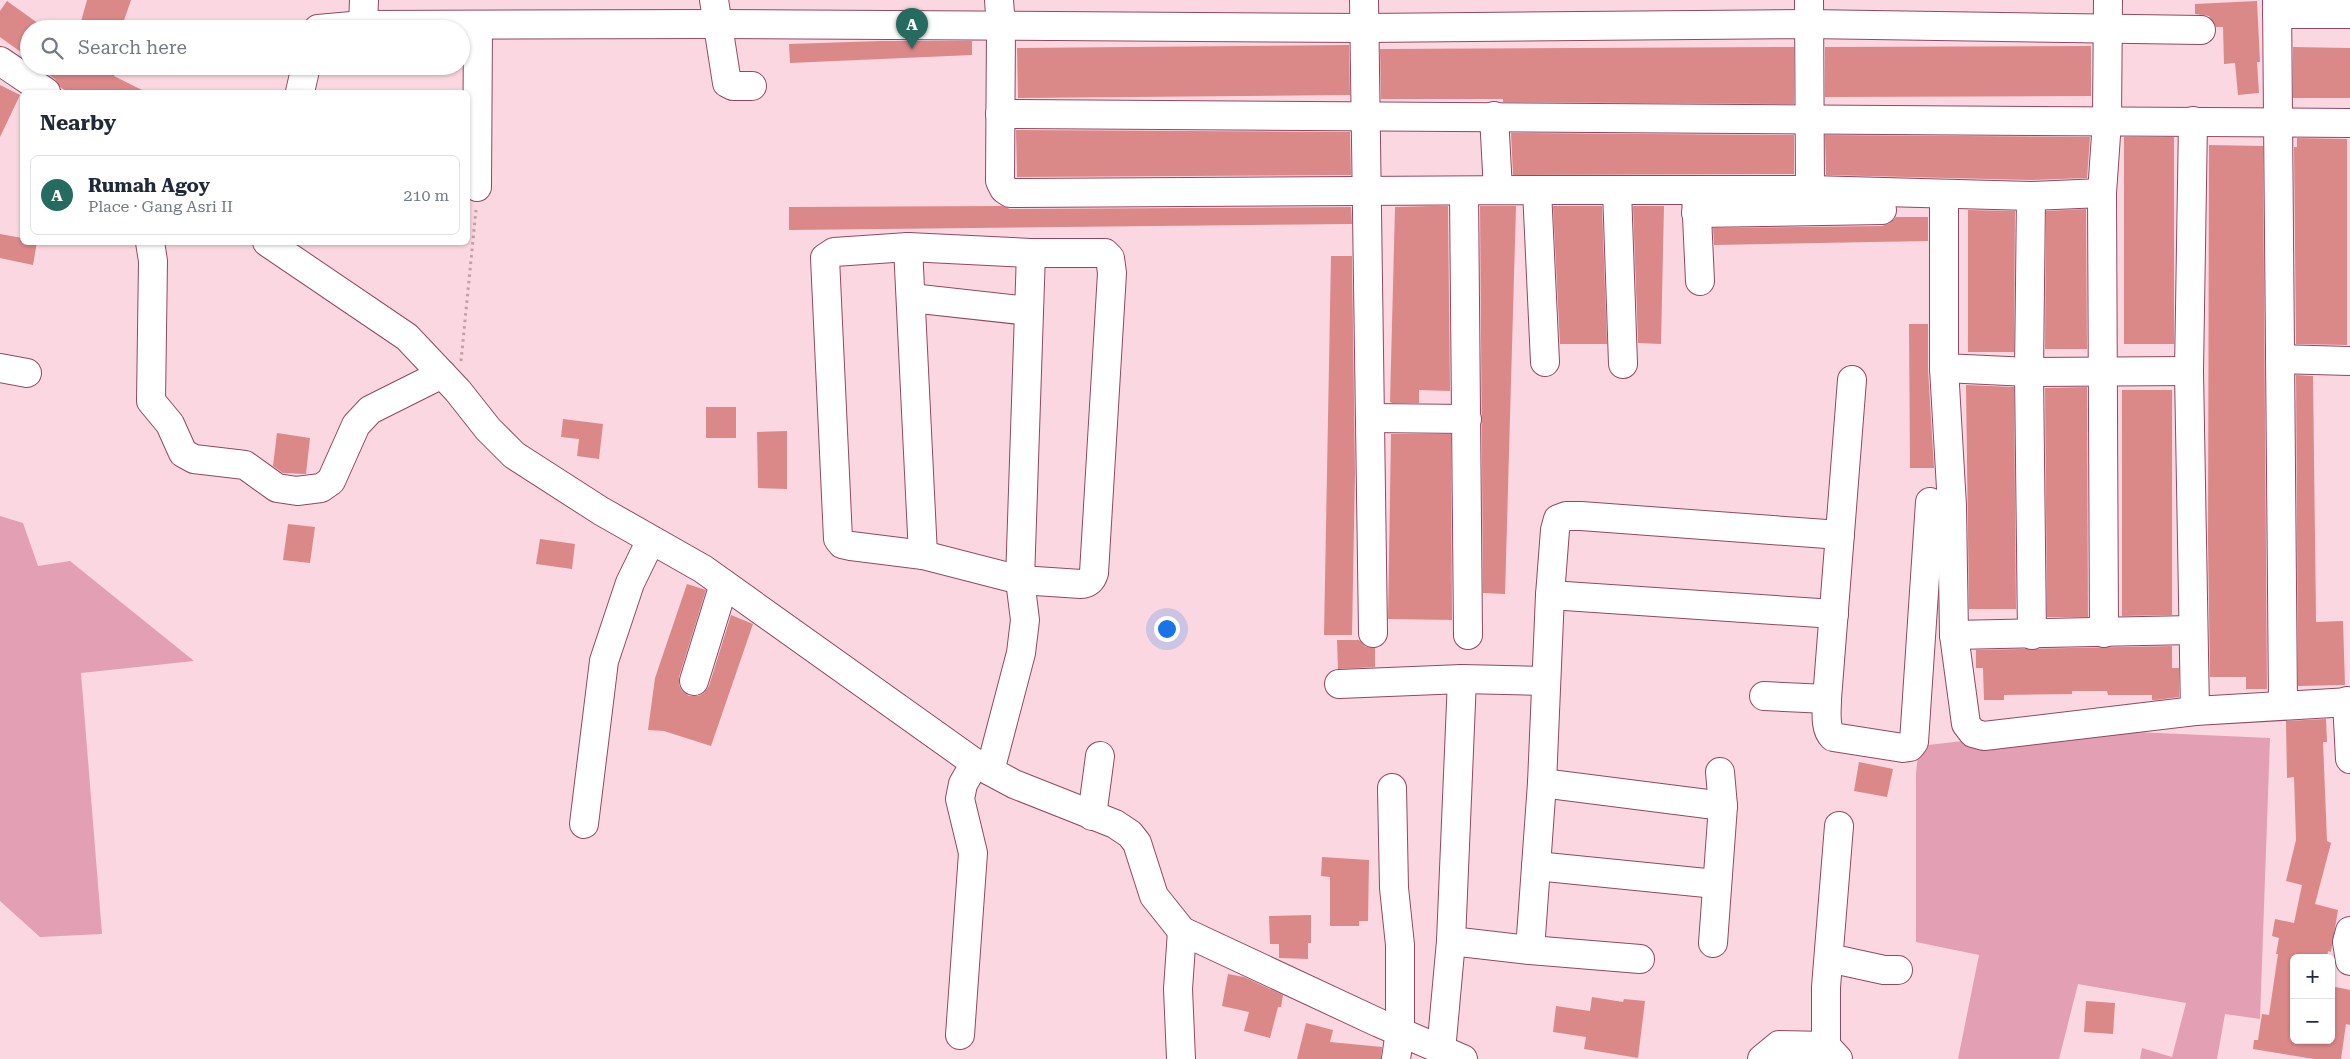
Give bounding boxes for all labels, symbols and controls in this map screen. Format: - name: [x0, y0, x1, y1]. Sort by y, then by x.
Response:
- pin: A: [896, 8, 928, 49]
- search box: [20, 20, 470, 75]
- icon: search: [38, 34, 66, 62]
- text: Search here: [78, 36, 187, 59]
- text: Nearby: [40, 111, 116, 135]
- text: Rumah Agoy: [88, 174, 210, 197]
- text: A: [51, 186, 63, 205]
- text: 210 m: [403, 186, 449, 205]
- text: Place · Gang Asri II: [88, 197, 233, 216]
- your location: [1154, 616, 1180, 642]
- map controls: [2290, 954, 2335, 1044]
- button: +: [2290, 954, 2335, 999]
- button: −: [2290, 999, 2335, 1044]

